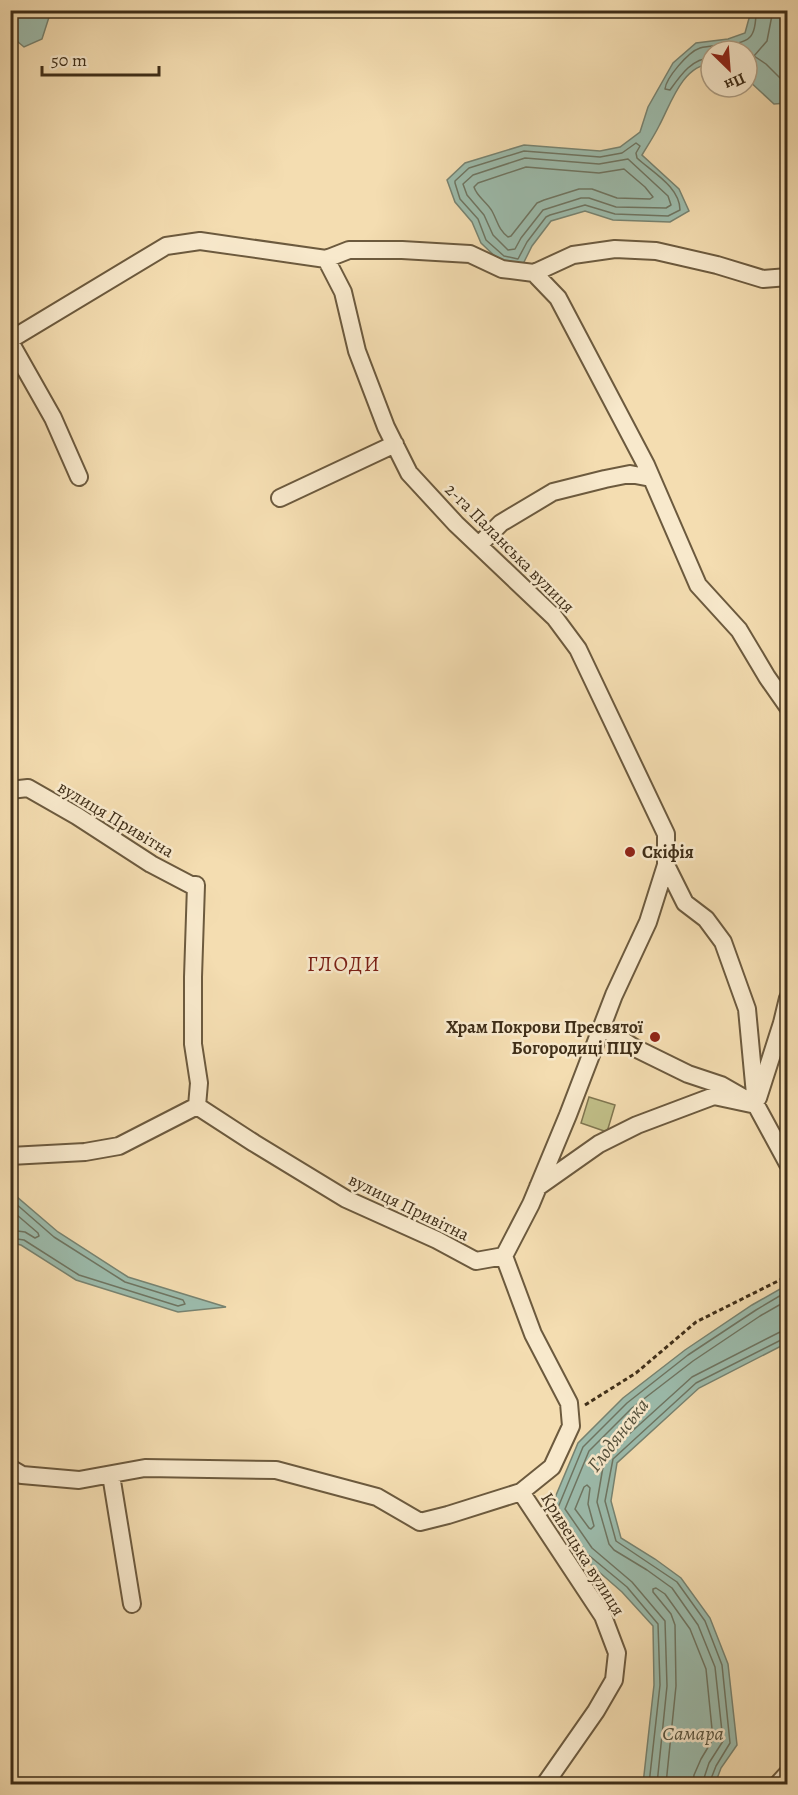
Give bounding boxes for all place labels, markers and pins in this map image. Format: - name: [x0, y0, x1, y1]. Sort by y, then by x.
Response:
- place label: Скіфія: [642, 840, 694, 864]
- marker: Скіфія: [623, 845, 637, 859]
- place label: Храм Покрови Пресвятої Богородиці ПЦУ: [446, 1015, 644, 1060]
- marker: Храм Покрови Пресвятої Богородиці ПЦУ: [648, 1030, 662, 1044]

